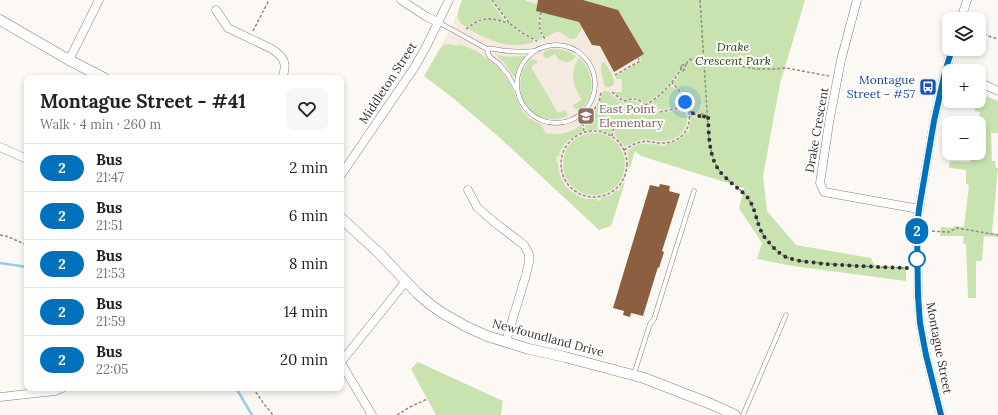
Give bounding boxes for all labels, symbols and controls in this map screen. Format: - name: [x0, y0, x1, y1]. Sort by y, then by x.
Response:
- map controls: [942, 12, 986, 160]
- button: layers: [942, 12, 986, 56]
- street label: Middleton Street: [356, 39, 420, 126]
- park label: Drake Crescent Park: [695, 39, 771, 68]
- button: +: [942, 64, 986, 108]
- place label: Montague Street - #57: [847, 72, 915, 101]
- bus stop icon: Montague Street - #57: [918, 77, 938, 97]
- street label: Drake Crescent: [802, 86, 831, 174]
- button: heart: [286, 88, 328, 130]
- text: Montague Street - #41: [40, 89, 246, 113]
- your location: [675, 92, 695, 112]
- place label: East Point Elementary: [599, 101, 664, 130]
- school or university icon: East Point Elementary: [576, 106, 596, 126]
- text: Walk · 4 min · 260 m: [40, 116, 161, 133]
- button: −: [942, 116, 986, 160]
- text: Bus: [96, 150, 122, 169]
- text: 2 min: [289, 158, 328, 177]
- text: 2: [58, 159, 66, 177]
- text: 21:47: [96, 169, 124, 186]
- text: Bus: [96, 198, 122, 217]
- text: 6 min: [289, 206, 328, 225]
- text: 2: [58, 207, 66, 225]
- text: 21:51: [96, 217, 123, 234]
- line badge: 2: [904, 218, 930, 244]
- text: 2: [913, 222, 921, 240]
- text: Bus: [96, 246, 122, 265]
- unlabelled marker: [908, 250, 926, 268]
- text: 8 min: [289, 254, 328, 273]
- text: 2: [58, 255, 66, 273]
- text: 21:53: [96, 265, 125, 282]
- text: Bus: [96, 294, 122, 313]
- street label: Montague Street: [923, 301, 956, 396]
- text: 14 min: [284, 302, 328, 321]
- text: 2: [58, 303, 66, 321]
- text: 21:59: [96, 313, 126, 330]
- street label: Newfoundland Drive: [491, 315, 606, 360]
- text: Bus: [96, 342, 122, 361]
- text: 20 min: [280, 350, 328, 369]
- text: 2: [58, 351, 66, 369]
- text: 22:05: [96, 361, 128, 378]

